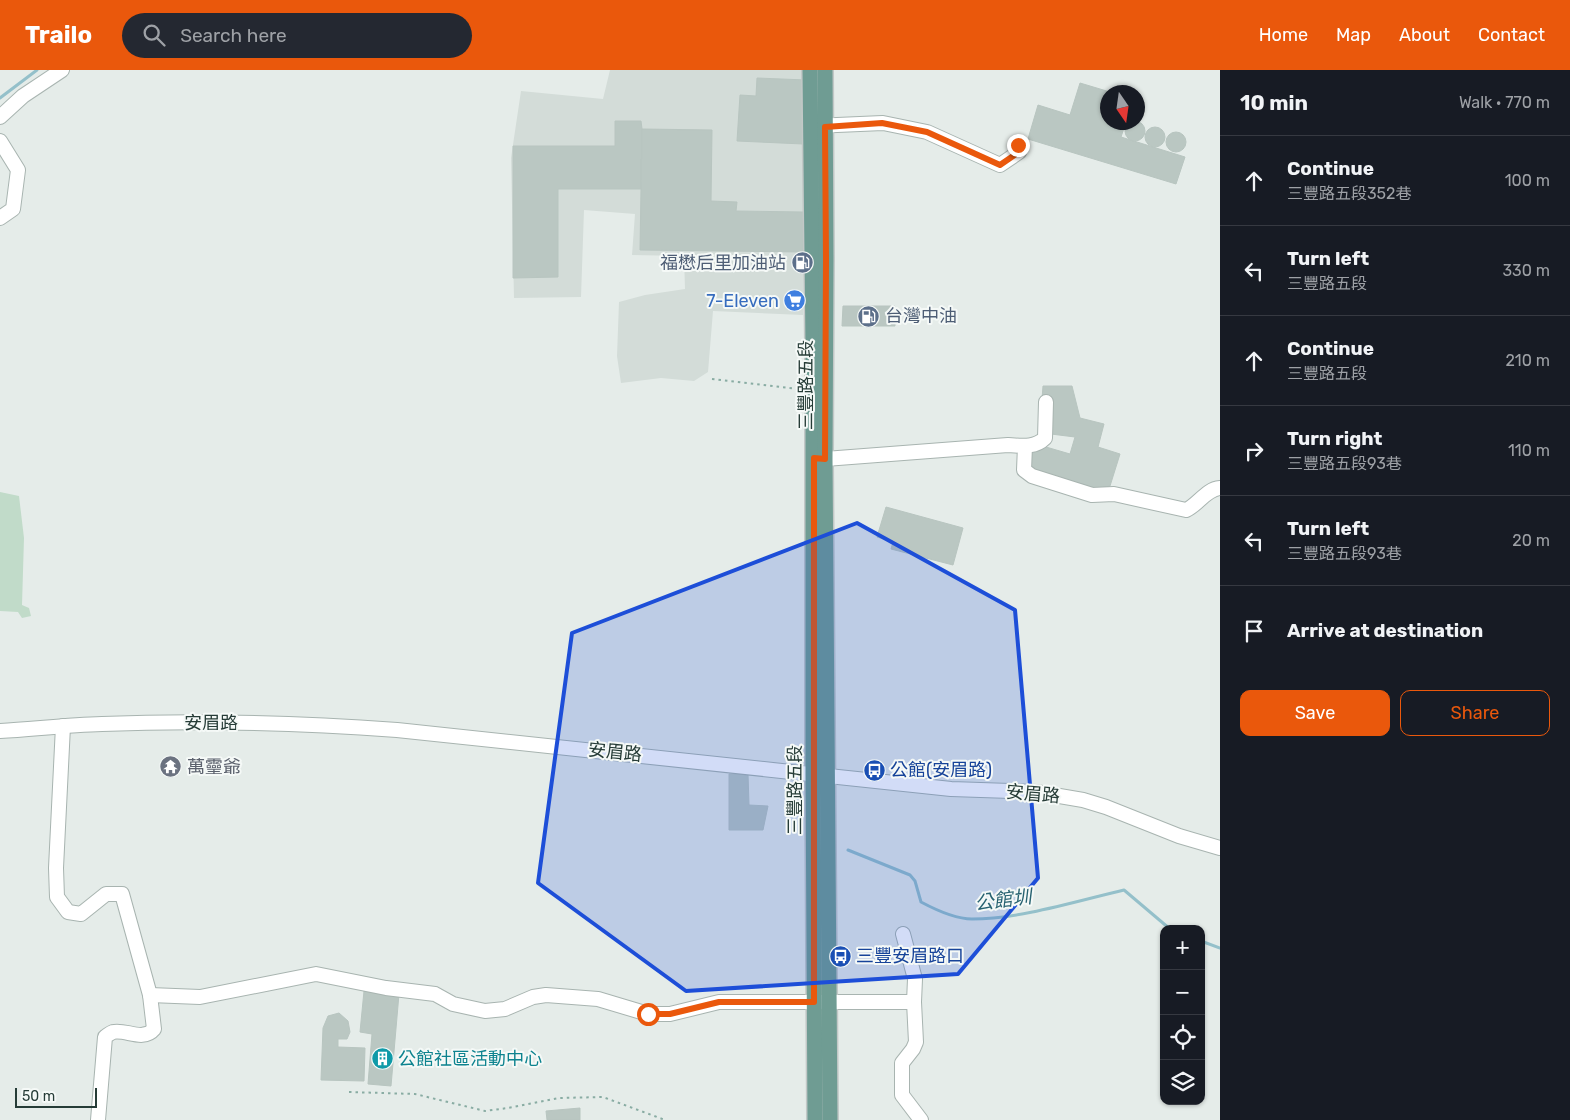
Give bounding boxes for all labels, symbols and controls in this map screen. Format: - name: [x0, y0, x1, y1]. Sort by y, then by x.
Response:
- search box: [122, 13, 472, 58]
- text: Trailo: [25, 21, 92, 49]
- icon: search: [140, 21, 168, 49]
- text: Search here: [180, 24, 287, 47]
- text: Home: [1259, 24, 1308, 46]
- text: Map: [1336, 24, 1371, 46]
- text: About: [1399, 24, 1450, 46]
- text: Contact: [1478, 24, 1545, 46]
- north arrow: [1100, 85, 1145, 130]
- text: 10 min: [1240, 90, 1308, 115]
- text: Walk · 770 m: [1459, 93, 1550, 112]
- route end: [1007, 134, 1030, 157]
- text: Continue: [1287, 157, 1374, 180]
- icon: ahead: [1240, 167, 1268, 195]
- text: 100 m: [1505, 171, 1550, 190]
- text: 三豐路五段352巷: [1287, 184, 1412, 203]
- text: Turn left: [1287, 247, 1369, 270]
- fuel station icon: 福懋后里加油站: [790, 251, 814, 275]
- place label: 福懋后里加油站: [660, 252, 786, 274]
- icon: left: [1240, 257, 1268, 285]
- text: 330 m: [1502, 261, 1550, 280]
- text: 三豐路五段: [1287, 274, 1367, 293]
- supermarket icon: 7-Eleven: [783, 289, 807, 313]
- place label: 7-Eleven: [706, 290, 779, 312]
- fuel station icon: 台灣中油: [857, 304, 881, 328]
- place label: 台灣中油: [885, 305, 957, 327]
- text: Continue: [1287, 337, 1374, 360]
- street label: 三豐路五段: [795, 340, 817, 430]
- icon: ahead: [1240, 347, 1268, 375]
- text: 210 m: [1505, 351, 1550, 370]
- text: 三豐路五段: [1287, 364, 1367, 383]
- text: Turn right: [1287, 427, 1382, 450]
- icon: right: [1240, 437, 1268, 465]
- text: 110 m: [1508, 441, 1550, 460]
- text: 三豐路五段93巷: [1287, 454, 1402, 473]
- text: Turn left: [1287, 517, 1369, 540]
- icon: left: [1240, 527, 1268, 555]
- text: 20 m: [1512, 531, 1550, 550]
- text: 三豐路五段93巷: [1287, 544, 1402, 563]
- icon: arrive: [1240, 617, 1268, 645]
- text: Arrive at destination: [1287, 619, 1483, 642]
- button: Save: [1240, 690, 1390, 736]
- button: Share: [1400, 690, 1550, 736]
- street label: 安眉路: [184, 712, 238, 734]
- street label: 安眉路: [587, 738, 643, 766]
- street label: 三豐路五段: [784, 745, 806, 835]
- temple icon: 萬𤫊爺: [159, 755, 183, 779]
- place label: 萬𤫊爺: [187, 756, 241, 778]
- bus stop icon: 公館(安眉路): [862, 758, 886, 782]
- place label: 公館(安眉路): [890, 759, 992, 781]
- street label: 安眉路: [1005, 781, 1061, 807]
- water label: 公館圳: [973, 885, 1036, 915]
- map controls: [1160, 925, 1205, 1105]
- button: +: [1160, 925, 1205, 970]
- bus stop icon: 三豐安眉路口: [828, 944, 852, 968]
- place label: 三豐安眉路口: [856, 945, 964, 967]
- button: −: [1160, 970, 1205, 1015]
- route start: [637, 1003, 660, 1026]
- button: locate: [1160, 1015, 1205, 1060]
- building icon: 公館社區活動中心: [370, 1047, 394, 1071]
- place label: 公館社區活動中心: [398, 1048, 542, 1070]
- button: layers: [1160, 1060, 1205, 1105]
- scale bar: [15, 1085, 98, 1108]
- text: 50 m: [22, 1088, 55, 1105]

